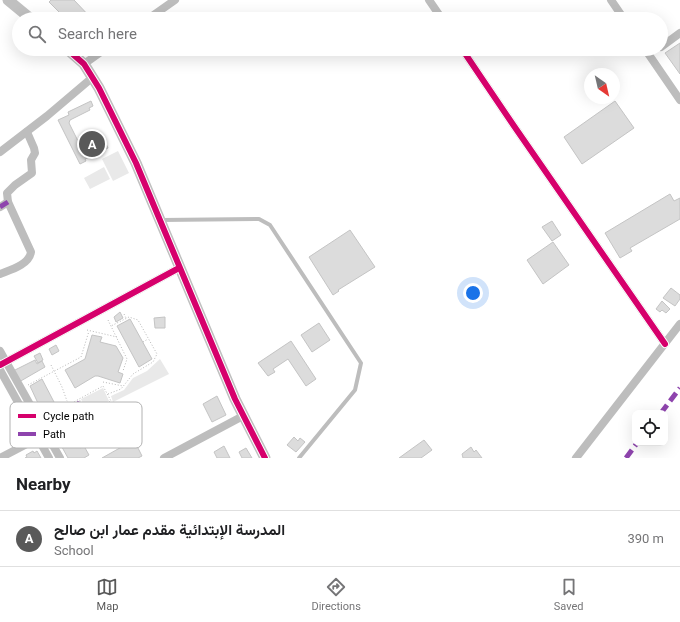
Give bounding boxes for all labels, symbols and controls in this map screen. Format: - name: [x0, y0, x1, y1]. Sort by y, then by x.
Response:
- search box: [12, 12, 668, 56]
- icon: search: [26, 23, 48, 45]
- text: Search here: [58, 25, 137, 43]
- north arrow: [584, 68, 620, 104]
- pin: A: [79, 129, 105, 159]
- your location: [463, 283, 483, 303]
- legend: [10, 402, 142, 448]
- text: Cycle path: [43, 410, 94, 423]
- map controls: [632, 410, 668, 446]
- button: locate: [632, 410, 668, 446]
- text: Path: [43, 428, 66, 441]
- text: Nearby: [16, 474, 71, 494]
- text: المدرسة الإبتدائية مقدم عمار ابن صالح: [54, 521, 285, 539]
- text: A: [25, 531, 33, 546]
- text: 390 m: [627, 531, 664, 546]
- text: School: [54, 543, 94, 558]
- tab: Map: [96, 576, 118, 613]
- tab: Directions: [311, 576, 361, 613]
- tab: Saved: [554, 576, 584, 613]

